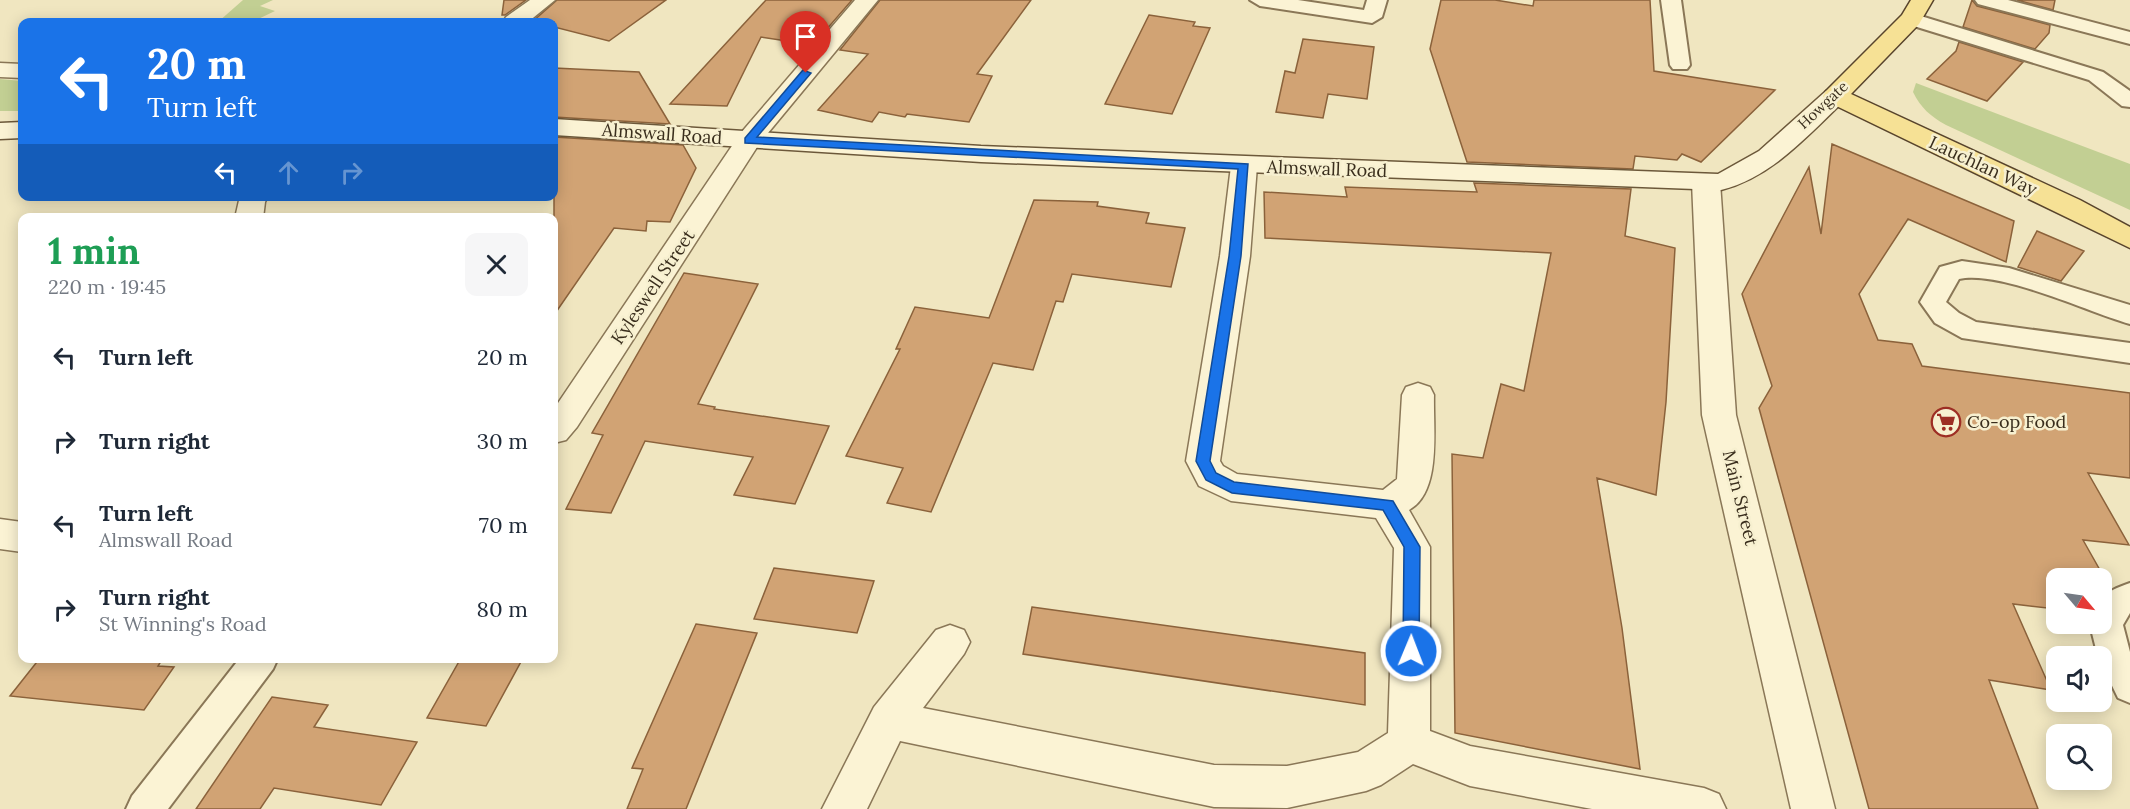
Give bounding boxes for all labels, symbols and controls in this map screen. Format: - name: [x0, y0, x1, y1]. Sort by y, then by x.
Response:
- pin: [780, 11, 831, 73]
- icon: arrive: [789, 20, 822, 53]
- text: 20 m: [147, 37, 246, 91]
- icon: left: [48, 42, 126, 120]
- street label: Howgate: [1794, 77, 1852, 133]
- text: Turn left: [147, 90, 257, 124]
- street label: Almswall Road: [600, 118, 723, 149]
- street label: Lauchlan Way: [1925, 130, 2041, 201]
- street label: Almswall Road: [1265, 155, 1388, 182]
- icon: left: [209, 156, 242, 189]
- icon: ahead: [272, 156, 305, 189]
- icon: right: [335, 156, 368, 189]
- street label: Kyleswell Street: [606, 225, 700, 349]
- text: 1 min: [48, 228, 140, 274]
- button: close: [465, 233, 528, 296]
- text: 220 m · 19:45: [48, 274, 166, 299]
- icon: left: [48, 341, 81, 374]
- text: Turn left: [99, 343, 193, 371]
- text: 20 m: [477, 343, 528, 371]
- supermarket icon: Co-op Food: [1930, 406, 1962, 438]
- place label: Co-op Food: [1967, 410, 2067, 433]
- icon: right: [48, 425, 81, 458]
- text: Turn right: [99, 427, 210, 455]
- text: 30 m: [477, 427, 528, 455]
- street label: Main Street: [1718, 448, 1763, 548]
- text: Turn left: [99, 499, 193, 527]
- icon: left: [48, 509, 81, 542]
- text: 70 m: [479, 511, 528, 539]
- text: Almswall Road: [99, 527, 233, 552]
- north arrow: [2046, 568, 2112, 634]
- map controls: [2046, 568, 2112, 790]
- text: Turn right: [99, 583, 210, 611]
- icon: right: [48, 593, 81, 626]
- text: 80 m: [477, 595, 528, 623]
- text: St Winning's Road: [99, 611, 267, 636]
- position arrow: [1379, 619, 1443, 683]
- button: sound: [2046, 646, 2112, 712]
- button: search: [2046, 724, 2112, 790]

